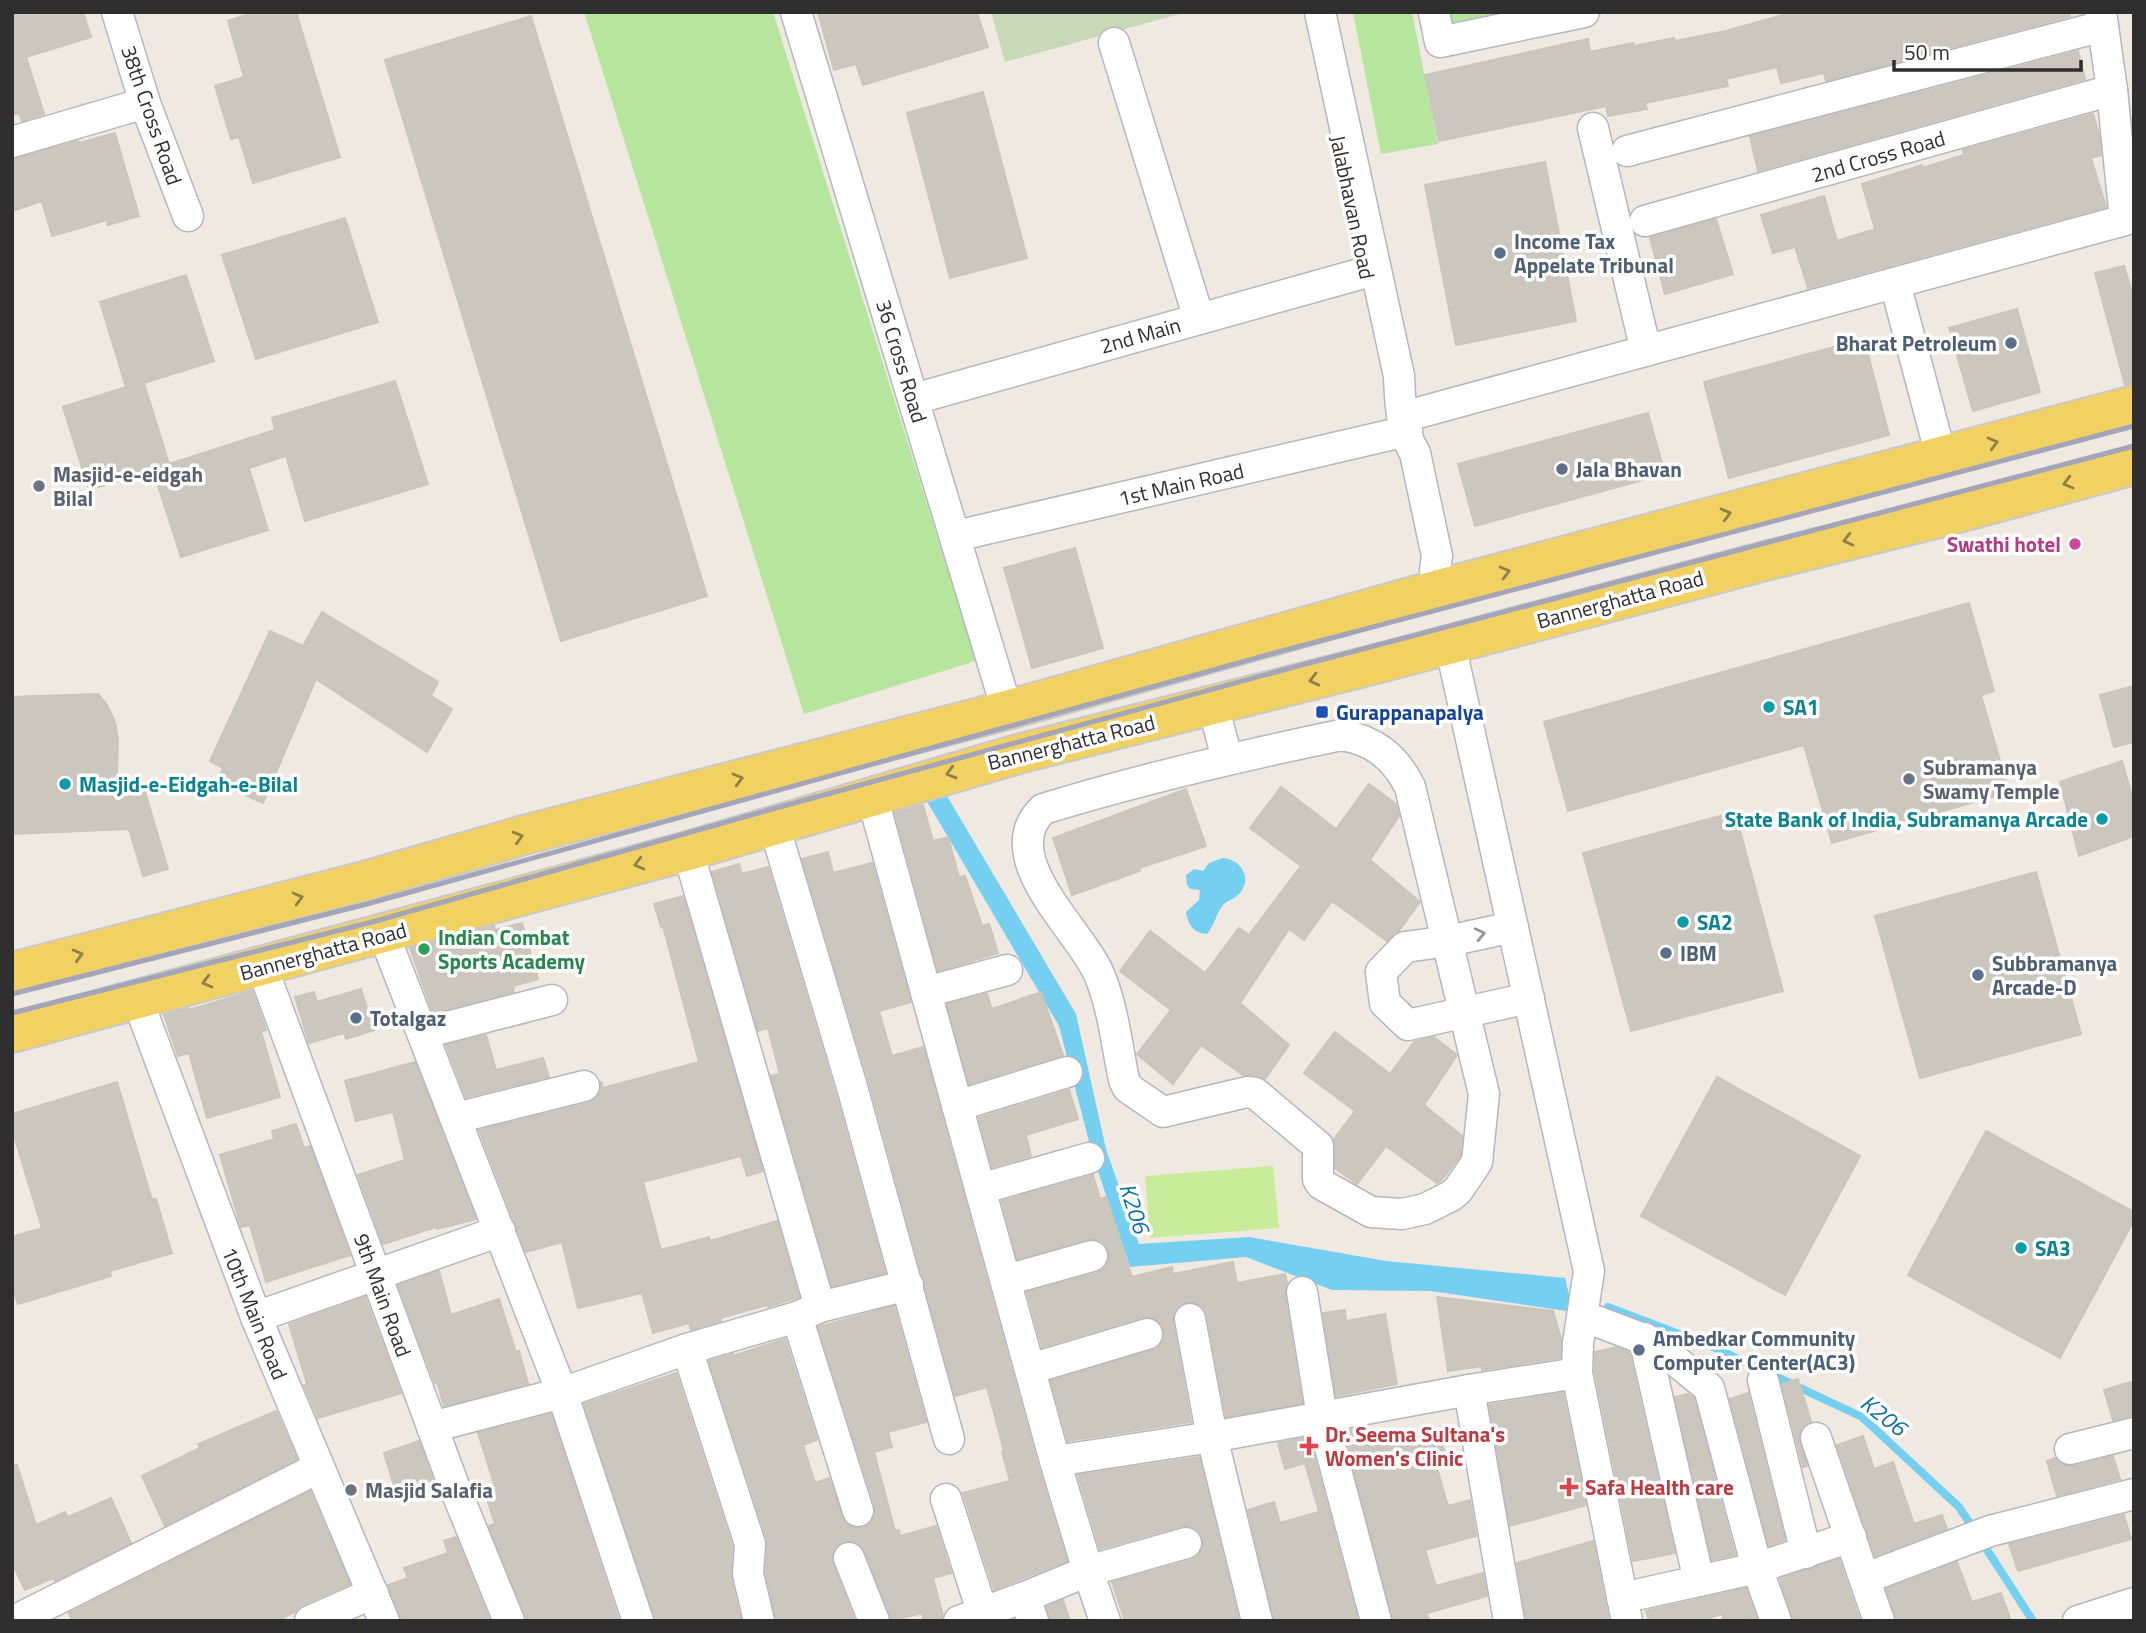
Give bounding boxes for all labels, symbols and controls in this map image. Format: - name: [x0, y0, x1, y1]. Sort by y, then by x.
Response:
- scale bar: [1894, 28, 2081, 72]
- text: 50 m: [1904, 36, 1950, 68]
- street label: 38th Cross Road: [113, 41, 191, 189]
- street label: 2nd Cross Road: [1807, 122, 1949, 190]
- street label: Jalabhavan Road: [1322, 132, 1384, 282]
- place label: Income Tax Appelate Tribunal: [1514, 225, 1674, 281]
- marker: Income Tax Appelate Tribunal: [1492, 245, 1508, 261]
- street label: 36 Cross Road: [868, 295, 936, 427]
- street label: 2nd Main: [1096, 308, 1184, 362]
- place label: Bharat Petroleum: [1836, 327, 1997, 359]
- marker: Bharat Petroleum: [2003, 335, 2019, 351]
- one-way arrow: [1987, 437, 1999, 451]
- place label: Jala Bhavan: [1576, 453, 1682, 485]
- street label: 1st Main Road: [1115, 454, 1247, 514]
- place label: Masjid-e-eidgah Bilal: [53, 458, 203, 514]
- marker: Jala Bhavan: [1554, 461, 1570, 477]
- one-way arrow: [2062, 475, 2074, 489]
- marker: Masjid-e-eidgah Bilal: [31, 478, 47, 494]
- one-way arrow: [1719, 508, 1731, 522]
- place label: Swathi hotel: [1947, 528, 2061, 560]
- one-way arrow: [1842, 532, 1854, 546]
- marker: Swathi hotel: [2067, 536, 2083, 552]
- street label: Bannerghatta Road: [1533, 561, 1707, 637]
- one-way arrow: [1499, 566, 1511, 580]
- one-way arrow: [1308, 672, 1320, 686]
- place label: SA1: [1783, 691, 1819, 723]
- place label: Gurappanapalya: [1336, 696, 1484, 728]
- marker: SA1: [1761, 699, 1777, 715]
- marker: Gurappanapalya: [1314, 704, 1330, 720]
- street label: Bannerghatta Road: [984, 706, 1158, 778]
- place label: Subramanya Swamy Temple: [1923, 751, 2060, 807]
- one-way arrow: [946, 764, 958, 779]
- place label: Masjid-e-Eidgah-e-Bilal: [79, 768, 298, 800]
- marker: Subramanya Swamy Temple: [1901, 771, 1917, 787]
- one-way arrow: [731, 773, 743, 787]
- marker: Masjid-e-Eidgah-e-Bilal: [57, 776, 73, 792]
- place label: State Bank of India, Subramanya Arcade: [1725, 803, 2088, 835]
- marker: State Bank of India, Subramanya Arcade: [2094, 811, 2110, 827]
- one-way arrow: [511, 830, 523, 845]
- one-way arrow: [633, 856, 645, 871]
- one-way arrow: [292, 892, 304, 906]
- place label: SA2: [1697, 906, 1733, 938]
- street label: Bannerghatta Road: [236, 913, 410, 989]
- marker: SA2: [1675, 914, 1691, 930]
- place label: Indian Combat Sports Academy: [438, 921, 585, 977]
- one-way arrow: [1474, 928, 1486, 942]
- place label: IBM: [1680, 937, 1717, 969]
- marker: Indian Combat Sports Academy: [416, 941, 432, 957]
- marker: IBM: [1658, 945, 1674, 961]
- place label: Subbramanya Arcade-D: [1992, 947, 2118, 1003]
- one-way arrow: [72, 949, 84, 963]
- marker: Subbramanya Arcade-D: [1970, 967, 1986, 983]
- one-way arrow: [201, 974, 213, 988]
- place label: Totalgaz: [370, 1002, 446, 1034]
- marker: Totalgaz: [348, 1010, 364, 1026]
- water label: K206: [1111, 1179, 1160, 1239]
- street label: 9th Main Road: [346, 1229, 420, 1361]
- place label: SA3: [2035, 1232, 2071, 1264]
- marker: SA3: [2013, 1240, 2029, 1256]
- street label: 10th Main Road: [214, 1242, 296, 1384]
- place label: Ambedkar Community Computer Center(AC3): [1653, 1322, 1856, 1378]
- marker: Ambedkar Community Computer Center(AC3): [1631, 1342, 1647, 1358]
- water label: K206: [1853, 1386, 1916, 1446]
- place label: Dr. Seema Sultana's Women's Clinic: [1325, 1418, 1505, 1474]
- marker: Dr. Seema Sultana's Women's Clinic: [1299, 1436, 1319, 1456]
- place label: Safa Health care: [1585, 1471, 1734, 1503]
- place label: Masjid Salafia: [365, 1474, 493, 1506]
- marker: Safa Health care: [1559, 1477, 1579, 1497]
- marker: Masjid Salafia: [343, 1482, 359, 1498]

